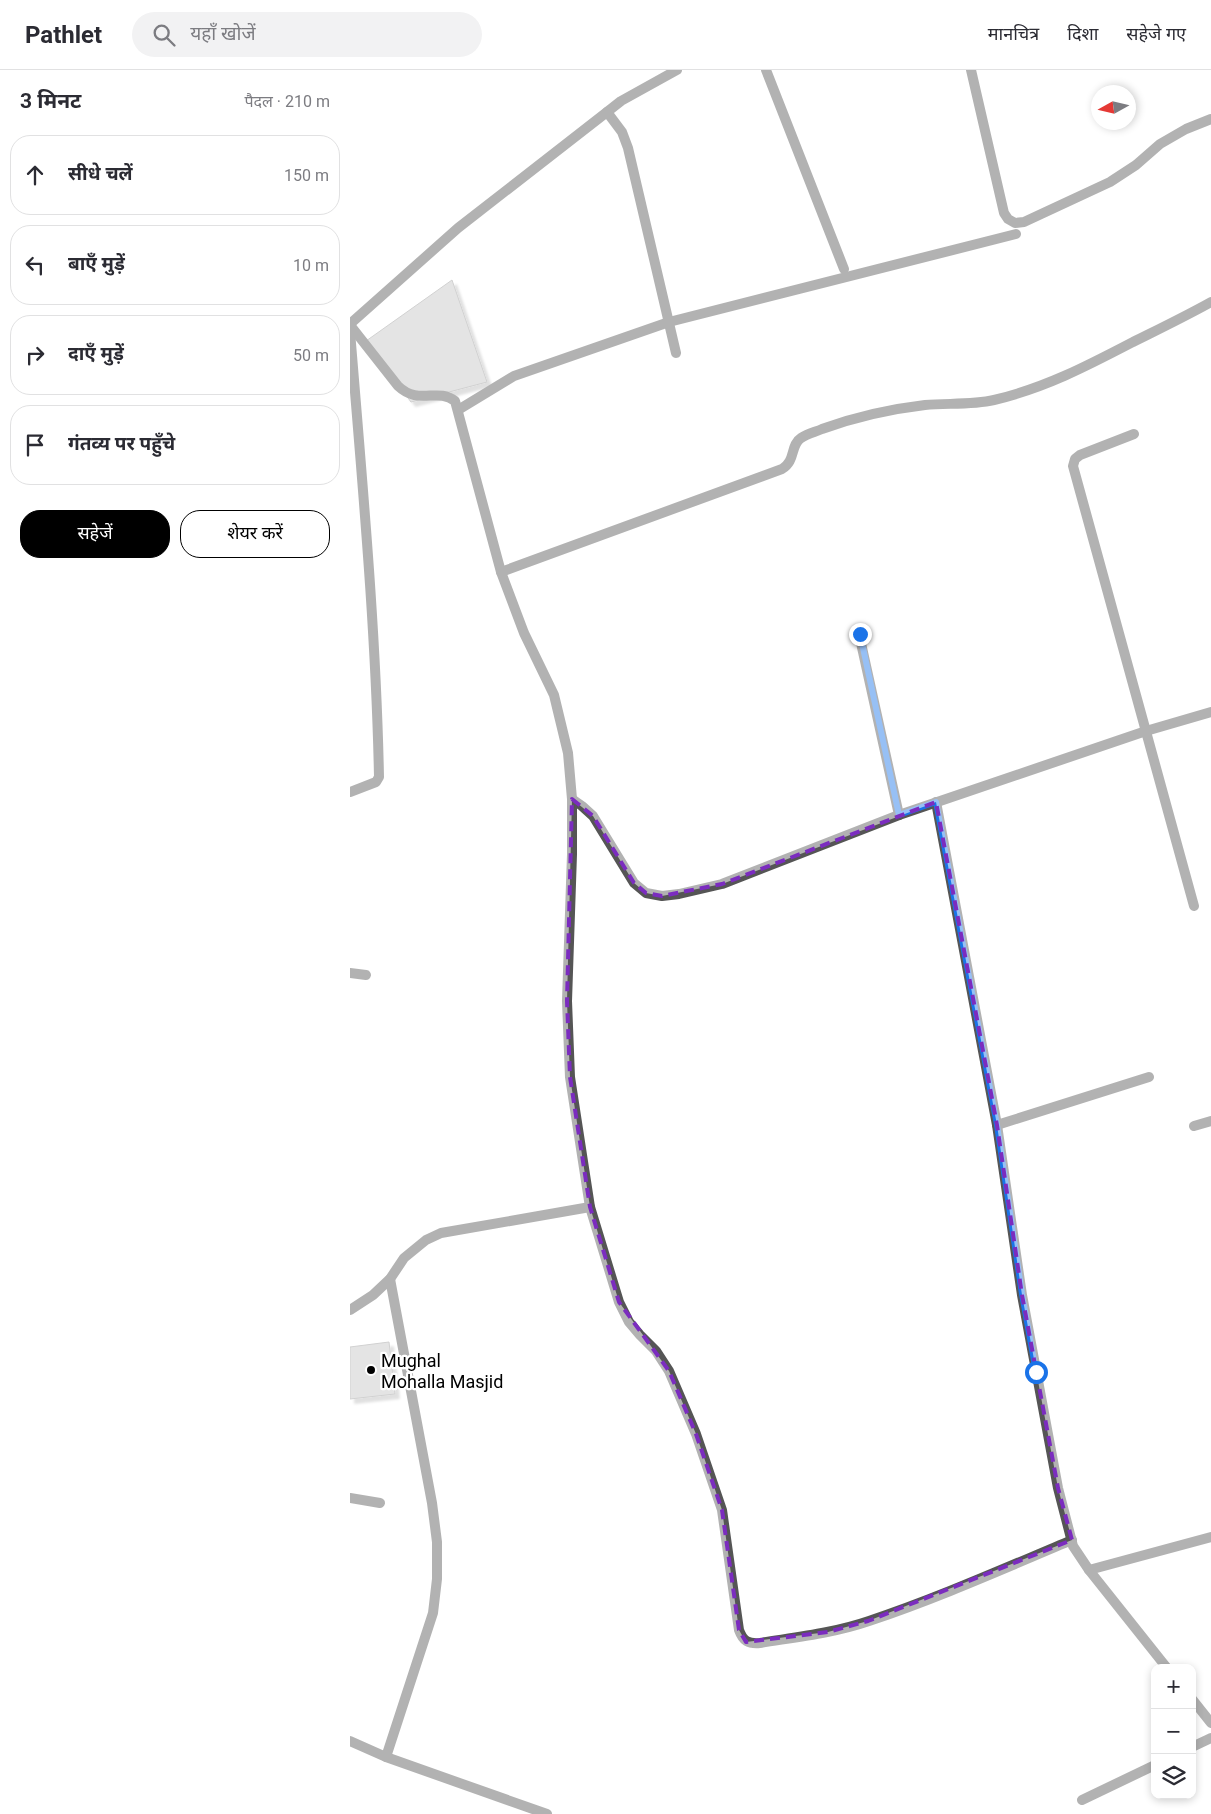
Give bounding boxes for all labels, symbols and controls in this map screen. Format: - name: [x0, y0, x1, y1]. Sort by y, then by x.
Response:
- search box: [132, 12, 482, 57]
- text: Pathlet: [25, 21, 102, 49]
- icon: search: [150, 21, 178, 49]
- text: यहाँ खोजें: [190, 22, 256, 45]
- text: मानचित्र: [988, 23, 1039, 44]
- text: दिशा: [1067, 23, 1098, 44]
- text: सहेजे गए: [1126, 23, 1186, 44]
- north arrow: [1091, 85, 1136, 130]
- text: 3 मिनट: [20, 89, 81, 113]
- text: पैदल · 210 m: [244, 92, 330, 111]
- icon: ahead: [21, 161, 49, 189]
- text: सीधे चलें: [68, 162, 133, 185]
- text: 150 m: [284, 166, 329, 185]
- icon: left: [21, 251, 49, 279]
- text: बाएँ मुड़ें: [68, 252, 125, 275]
- text: 10 m: [293, 256, 329, 275]
- icon: right: [21, 341, 49, 369]
- text: दाएँ मुड़ें: [68, 342, 124, 365]
- text: 50 m: [293, 346, 329, 365]
- icon: arrive: [21, 431, 49, 459]
- text: गंतव्य पर पहुँचे: [68, 432, 175, 455]
- button: सहेजें: [20, 510, 170, 558]
- button: शेयर करें: [180, 510, 330, 558]
- route end: [849, 623, 872, 646]
- place label: Mughal Mohalla Masjid: [381, 1350, 503, 1392]
- route start: [1025, 1361, 1048, 1384]
- marker: Mughal Mohalla Masjid: [365, 1364, 377, 1376]
- map controls: [1151, 1664, 1196, 1799]
- button: +: [1151, 1664, 1196, 1709]
- button: −: [1151, 1709, 1196, 1754]
- button: layers: [1151, 1754, 1196, 1799]

